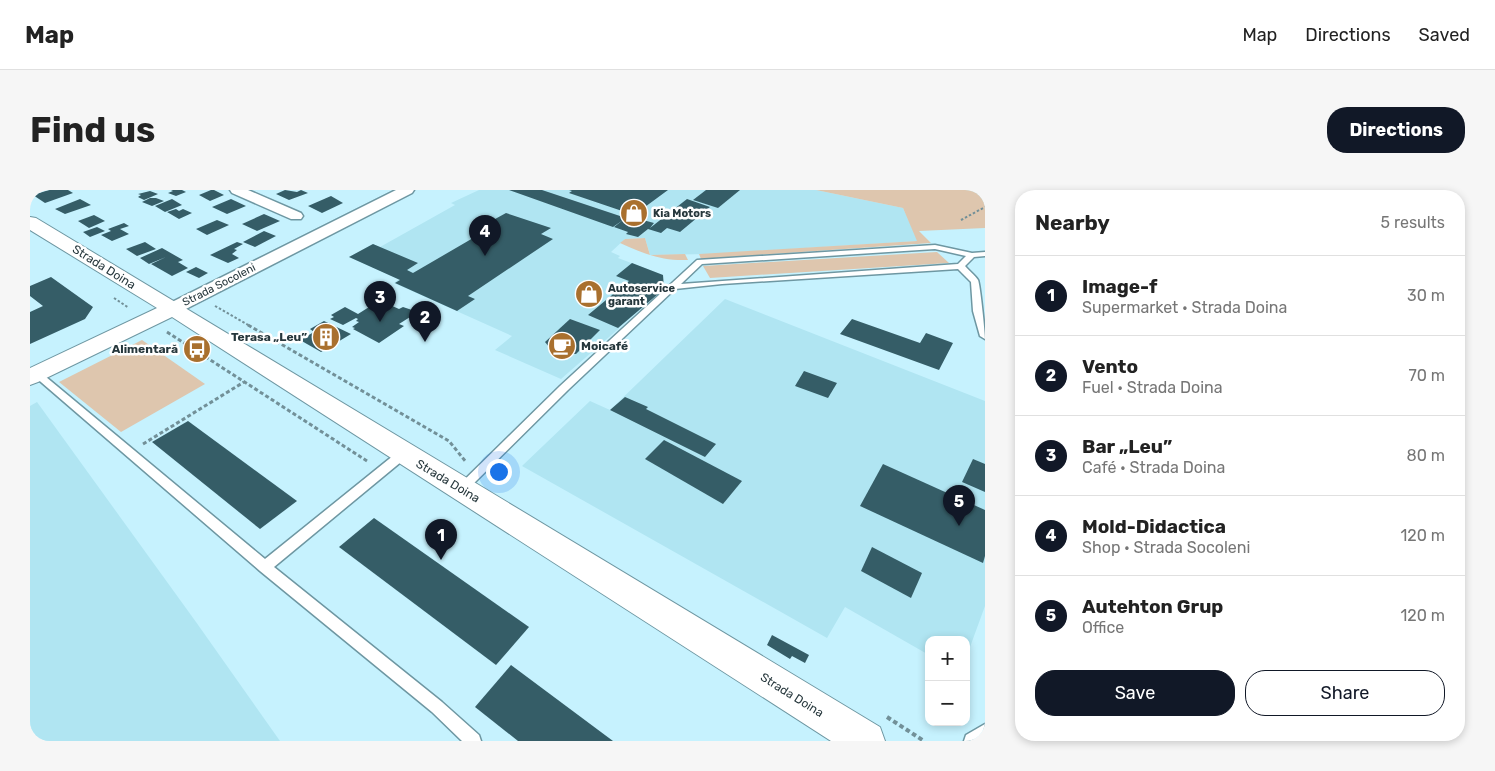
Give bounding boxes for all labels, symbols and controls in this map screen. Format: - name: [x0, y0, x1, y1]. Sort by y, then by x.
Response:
- text: Map: [25, 21, 74, 49]
- text: Map: [1242, 24, 1277, 46]
- text: Directions: [1305, 24, 1391, 46]
- text: Saved: [1419, 24, 1470, 46]
- button: Directions: [1327, 107, 1465, 153]
- text: Find us: [30, 109, 155, 151]
- shop icon: Kia Motors: [619, 198, 649, 228]
- place label: Kia Motors: [653, 207, 711, 220]
- text: Nearby: [1035, 210, 1110, 235]
- text: 5 results: [1381, 213, 1445, 232]
- pin: 4: [469, 215, 501, 256]
- street label: Strada Doina: [70, 242, 138, 292]
- street label: Strada Socoleni: [180, 261, 258, 309]
- text: Image-f: [1082, 275, 1157, 298]
- shop icon: Autoservice garant: [574, 279, 604, 309]
- pin: 3: [364, 281, 396, 322]
- place label: Autoservice garant: [608, 282, 676, 308]
- text: 1: [1047, 286, 1055, 305]
- text: 30 m: [1407, 286, 1445, 305]
- text: Supermarket · Strada Doina: [1082, 298, 1287, 317]
- pin: 2: [409, 301, 441, 342]
- building icon: Terasa „Leu”: [311, 322, 341, 352]
- place label: Terasa „Leu”: [231, 330, 307, 344]
- cafe icon: Moicafé: [547, 331, 577, 361]
- bus stop icon: Alimentară: [182, 334, 212, 364]
- place label: Moicafé: [581, 339, 628, 353]
- place label: Alimentară: [112, 342, 178, 356]
- text: Vento: [1082, 355, 1138, 378]
- text: 2: [1046, 366, 1056, 385]
- text: 70 m: [1408, 366, 1445, 385]
- text: Fuel · Strada Doina: [1082, 378, 1223, 397]
- text: Bar „Leu”: [1082, 435, 1172, 458]
- text: 3: [1046, 446, 1056, 465]
- text: 80 m: [1407, 446, 1445, 465]
- street label: Strada Doina: [414, 456, 482, 506]
- text: Café · Strada Doina: [1082, 458, 1225, 477]
- your location: [486, 459, 512, 485]
- pin: 5: [943, 485, 975, 526]
- text: Mold-Didactica: [1082, 515, 1226, 538]
- pin: 1: [425, 519, 457, 560]
- text: 4: [1046, 526, 1056, 545]
- text: 120 m: [1400, 526, 1445, 545]
- text: Shop · Strada Socoleni: [1082, 538, 1250, 557]
- text: Autehton Grup: [1082, 595, 1223, 618]
- text: 5: [1046, 606, 1056, 625]
- text: 120 m: [1400, 606, 1445, 625]
- text: Office: [1082, 618, 1124, 637]
- map controls: [925, 636, 970, 726]
- button: +: [925, 636, 970, 681]
- street label: Strada Doina: [758, 670, 826, 720]
- button: Save: [1035, 670, 1235, 716]
- button: Share: [1245, 670, 1445, 716]
- button: −: [925, 681, 970, 726]

